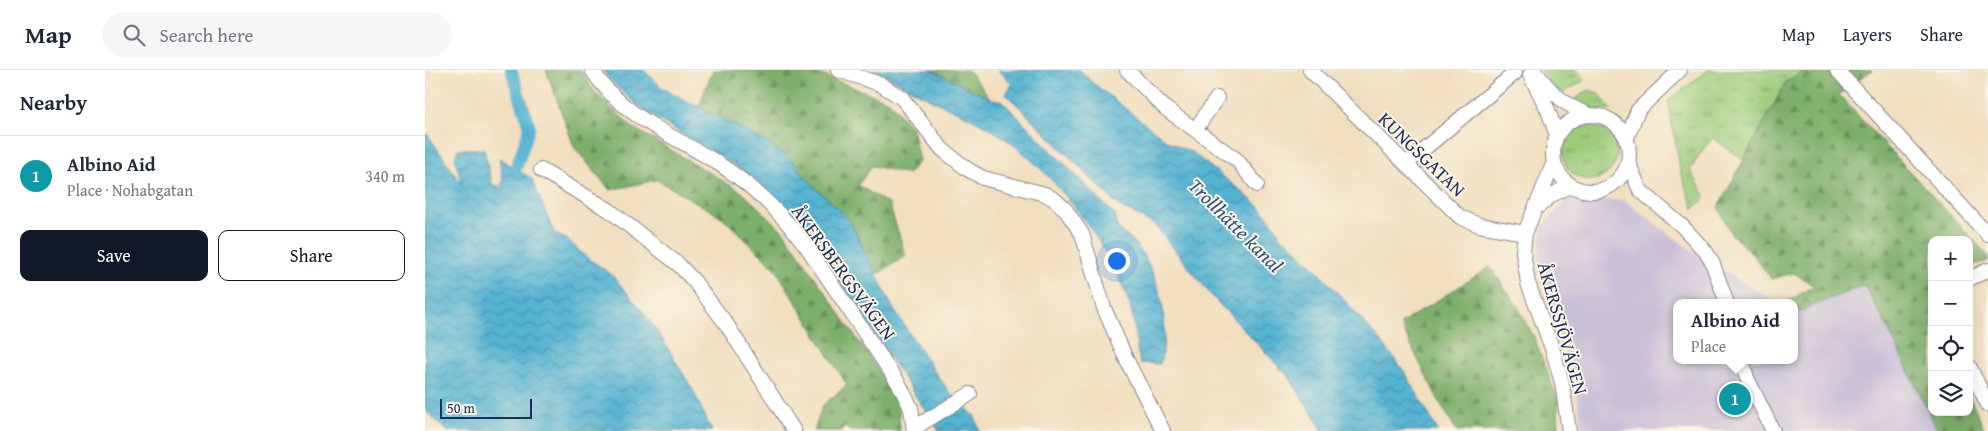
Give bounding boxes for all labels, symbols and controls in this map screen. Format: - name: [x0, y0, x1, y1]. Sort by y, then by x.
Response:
- search box: [102, 12, 452, 57]
- text: Map: [25, 17, 72, 52]
- icon: search: [120, 21, 148, 49]
- text: Search here: [160, 21, 253, 49]
- text: Map: [1782, 21, 1815, 48]
- text: Layers: [1843, 21, 1892, 48]
- text: Share: [1920, 21, 1963, 48]
- text: Nearby: [20, 87, 87, 118]
- street label: KUNGSGATAN: [1372, 105, 1472, 203]
- text: Albino Aid: [67, 150, 156, 178]
- text: 1: [32, 164, 40, 188]
- text: 340 m: [365, 164, 405, 188]
- water label: Trollhätte kanal: [1182, 171, 1290, 279]
- text: Place · Nohabgatan: [67, 178, 193, 202]
- street label: ÅKERSBERGSVÄGEN: [785, 198, 903, 346]
- button: Save: [20, 230, 208, 281]
- button: Share: [218, 230, 405, 281]
- map controls: [1928, 236, 1973, 416]
- button: +: [1928, 236, 1973, 281]
- your location: [1104, 248, 1130, 274]
- street label: ÅKERSSJÖVÄGEN: [1531, 258, 1595, 398]
- button: −: [1928, 281, 1973, 326]
- popup: [1673, 299, 1798, 364]
- text: Albino Aid: [1691, 306, 1780, 334]
- button: locate: [1928, 326, 1973, 371]
- text: Place: [1691, 334, 1726, 358]
- button: layers: [1928, 371, 1973, 416]
- pin: 1: [1719, 380, 1751, 418]
- scale bar: [440, 396, 533, 419]
- text: 50 m: [447, 398, 475, 418]

